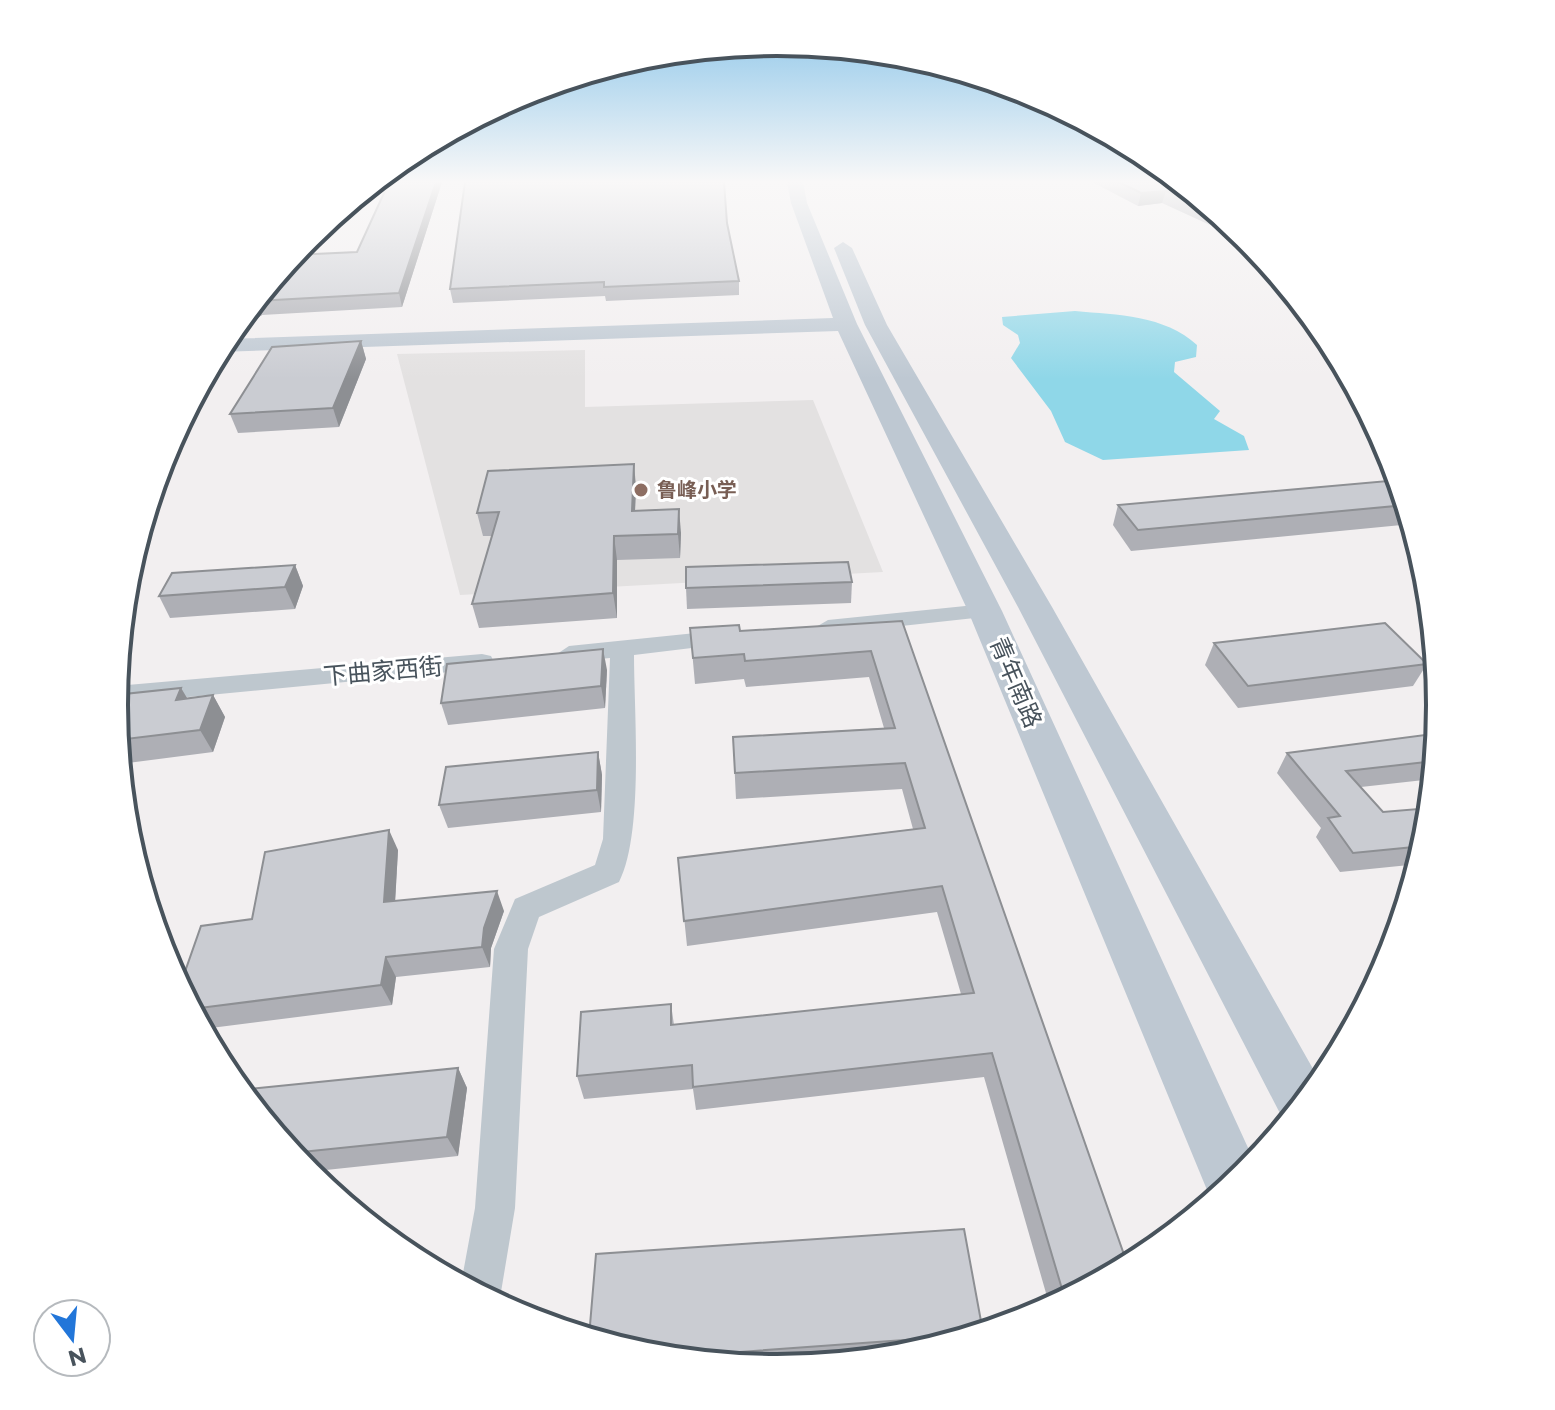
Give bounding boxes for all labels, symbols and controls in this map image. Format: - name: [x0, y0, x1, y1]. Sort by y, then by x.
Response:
- place label: 鲁峰小学: [657, 478, 737, 502]
- marker: 鲁峰小学: [632, 481, 650, 499]
- street label: 青年南路: [984, 632, 1048, 732]
- street label: 下曲家西街: [322, 651, 444, 691]
- north arrow: [32, 1298, 112, 1378]
- text: N: [65, 1341, 90, 1372]

